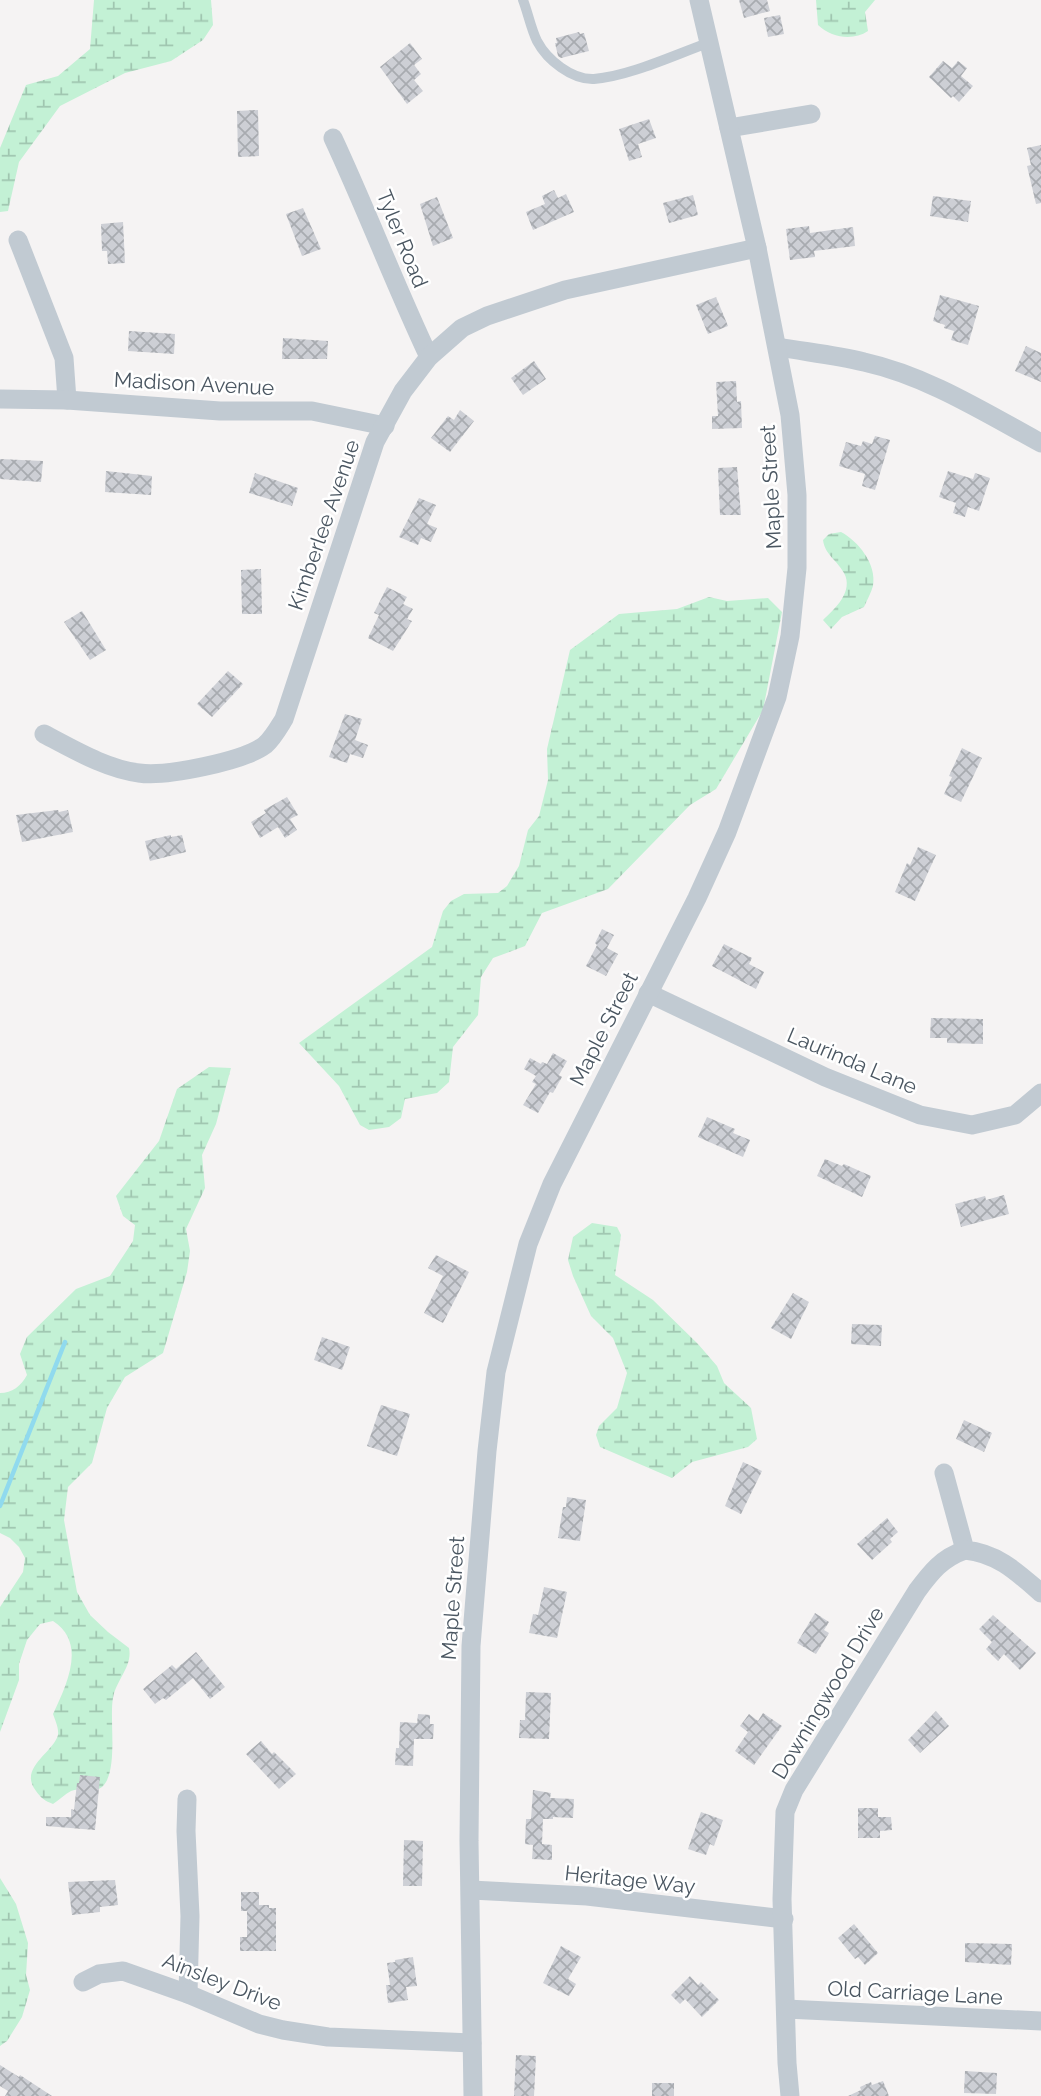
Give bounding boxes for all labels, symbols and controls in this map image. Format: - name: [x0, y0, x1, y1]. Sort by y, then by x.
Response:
- street label: Tyler Road: [372, 186, 433, 291]
- street label: Madison Avenue: [113, 367, 275, 400]
- street label: Maple Street: [755, 424, 786, 550]
- street label: Kimberlee Avenue: [283, 436, 364, 613]
- street label: Maple Street: [564, 968, 643, 1090]
- street label: Laurinda Lane: [784, 1022, 921, 1099]
- street label: Maple Street: [436, 1535, 469, 1661]
- street label: Downingwood Drive: [766, 1602, 889, 1783]
- street label: Heritage Way: [563, 1860, 697, 1899]
- street label: Ainsley Drive: [159, 1947, 285, 2016]
- street label: Old Carriage Lane: [827, 1975, 1003, 2010]

